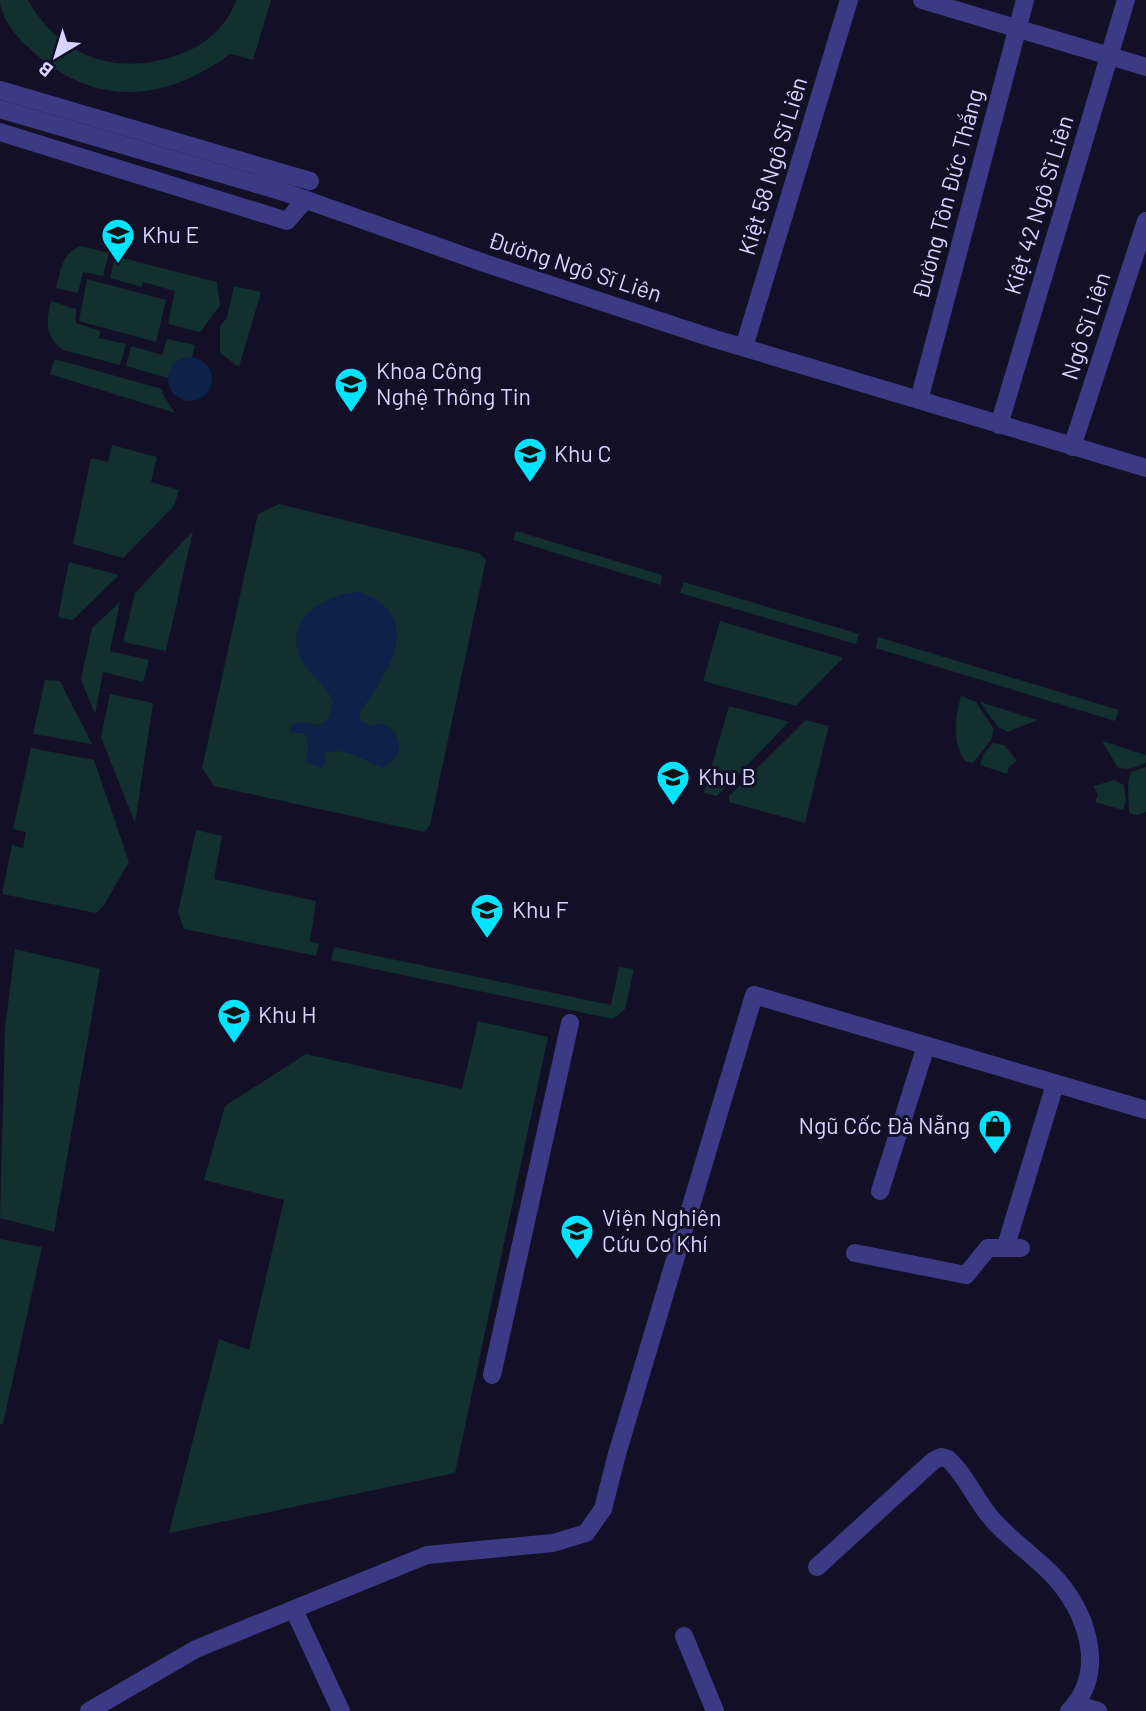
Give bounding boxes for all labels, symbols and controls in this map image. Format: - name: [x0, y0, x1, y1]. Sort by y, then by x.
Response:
- north arrow: [21, 21, 91, 91]
- text: B: [34, 57, 57, 82]
- street label: Kiệt 58 Ngô Sĩ Liên: [732, 73, 812, 258]
- street label: Đường Tôn Đức Thắng: [905, 86, 989, 302]
- street label: Kiệt 42 Ngô Sĩ Liên: [997, 112, 1079, 298]
- school or university icon: Khu E: [99, 216, 137, 265]
- place label: Khu E: [142, 220, 199, 248]
- street label: Đường Ngô Sĩ Liên: [485, 225, 666, 307]
- street label: Ngô Sĩ Liên: [1055, 268, 1116, 383]
- place label: Khoa Công Nghệ Thông Tin: [376, 356, 531, 410]
- school or university icon: Khoa Công Nghệ Thông Tin: [332, 365, 370, 414]
- school or university icon: Khu C: [511, 435, 549, 484]
- place label: Khu C: [554, 439, 611, 467]
- school or university icon: Khu B: [654, 758, 692, 807]
- place label: Khu B: [698, 762, 756, 790]
- school or university icon: Khu F: [468, 891, 506, 940]
- place label: Khu F: [512, 895, 568, 923]
- school or university icon: Khu H: [215, 996, 253, 1045]
- place label: Khu H: [258, 1000, 316, 1028]
- shop icon: Ngũ Cốc Đà Nẵng: [976, 1107, 1014, 1156]
- place label: Ngũ Cốc Đà Nẵng: [798, 1111, 970, 1139]
- place label: Viện Nghiên Cứu Cơ Khí: [602, 1203, 721, 1257]
- school or university icon: Viện Nghiên Cứu Cơ Khí: [558, 1212, 596, 1261]

